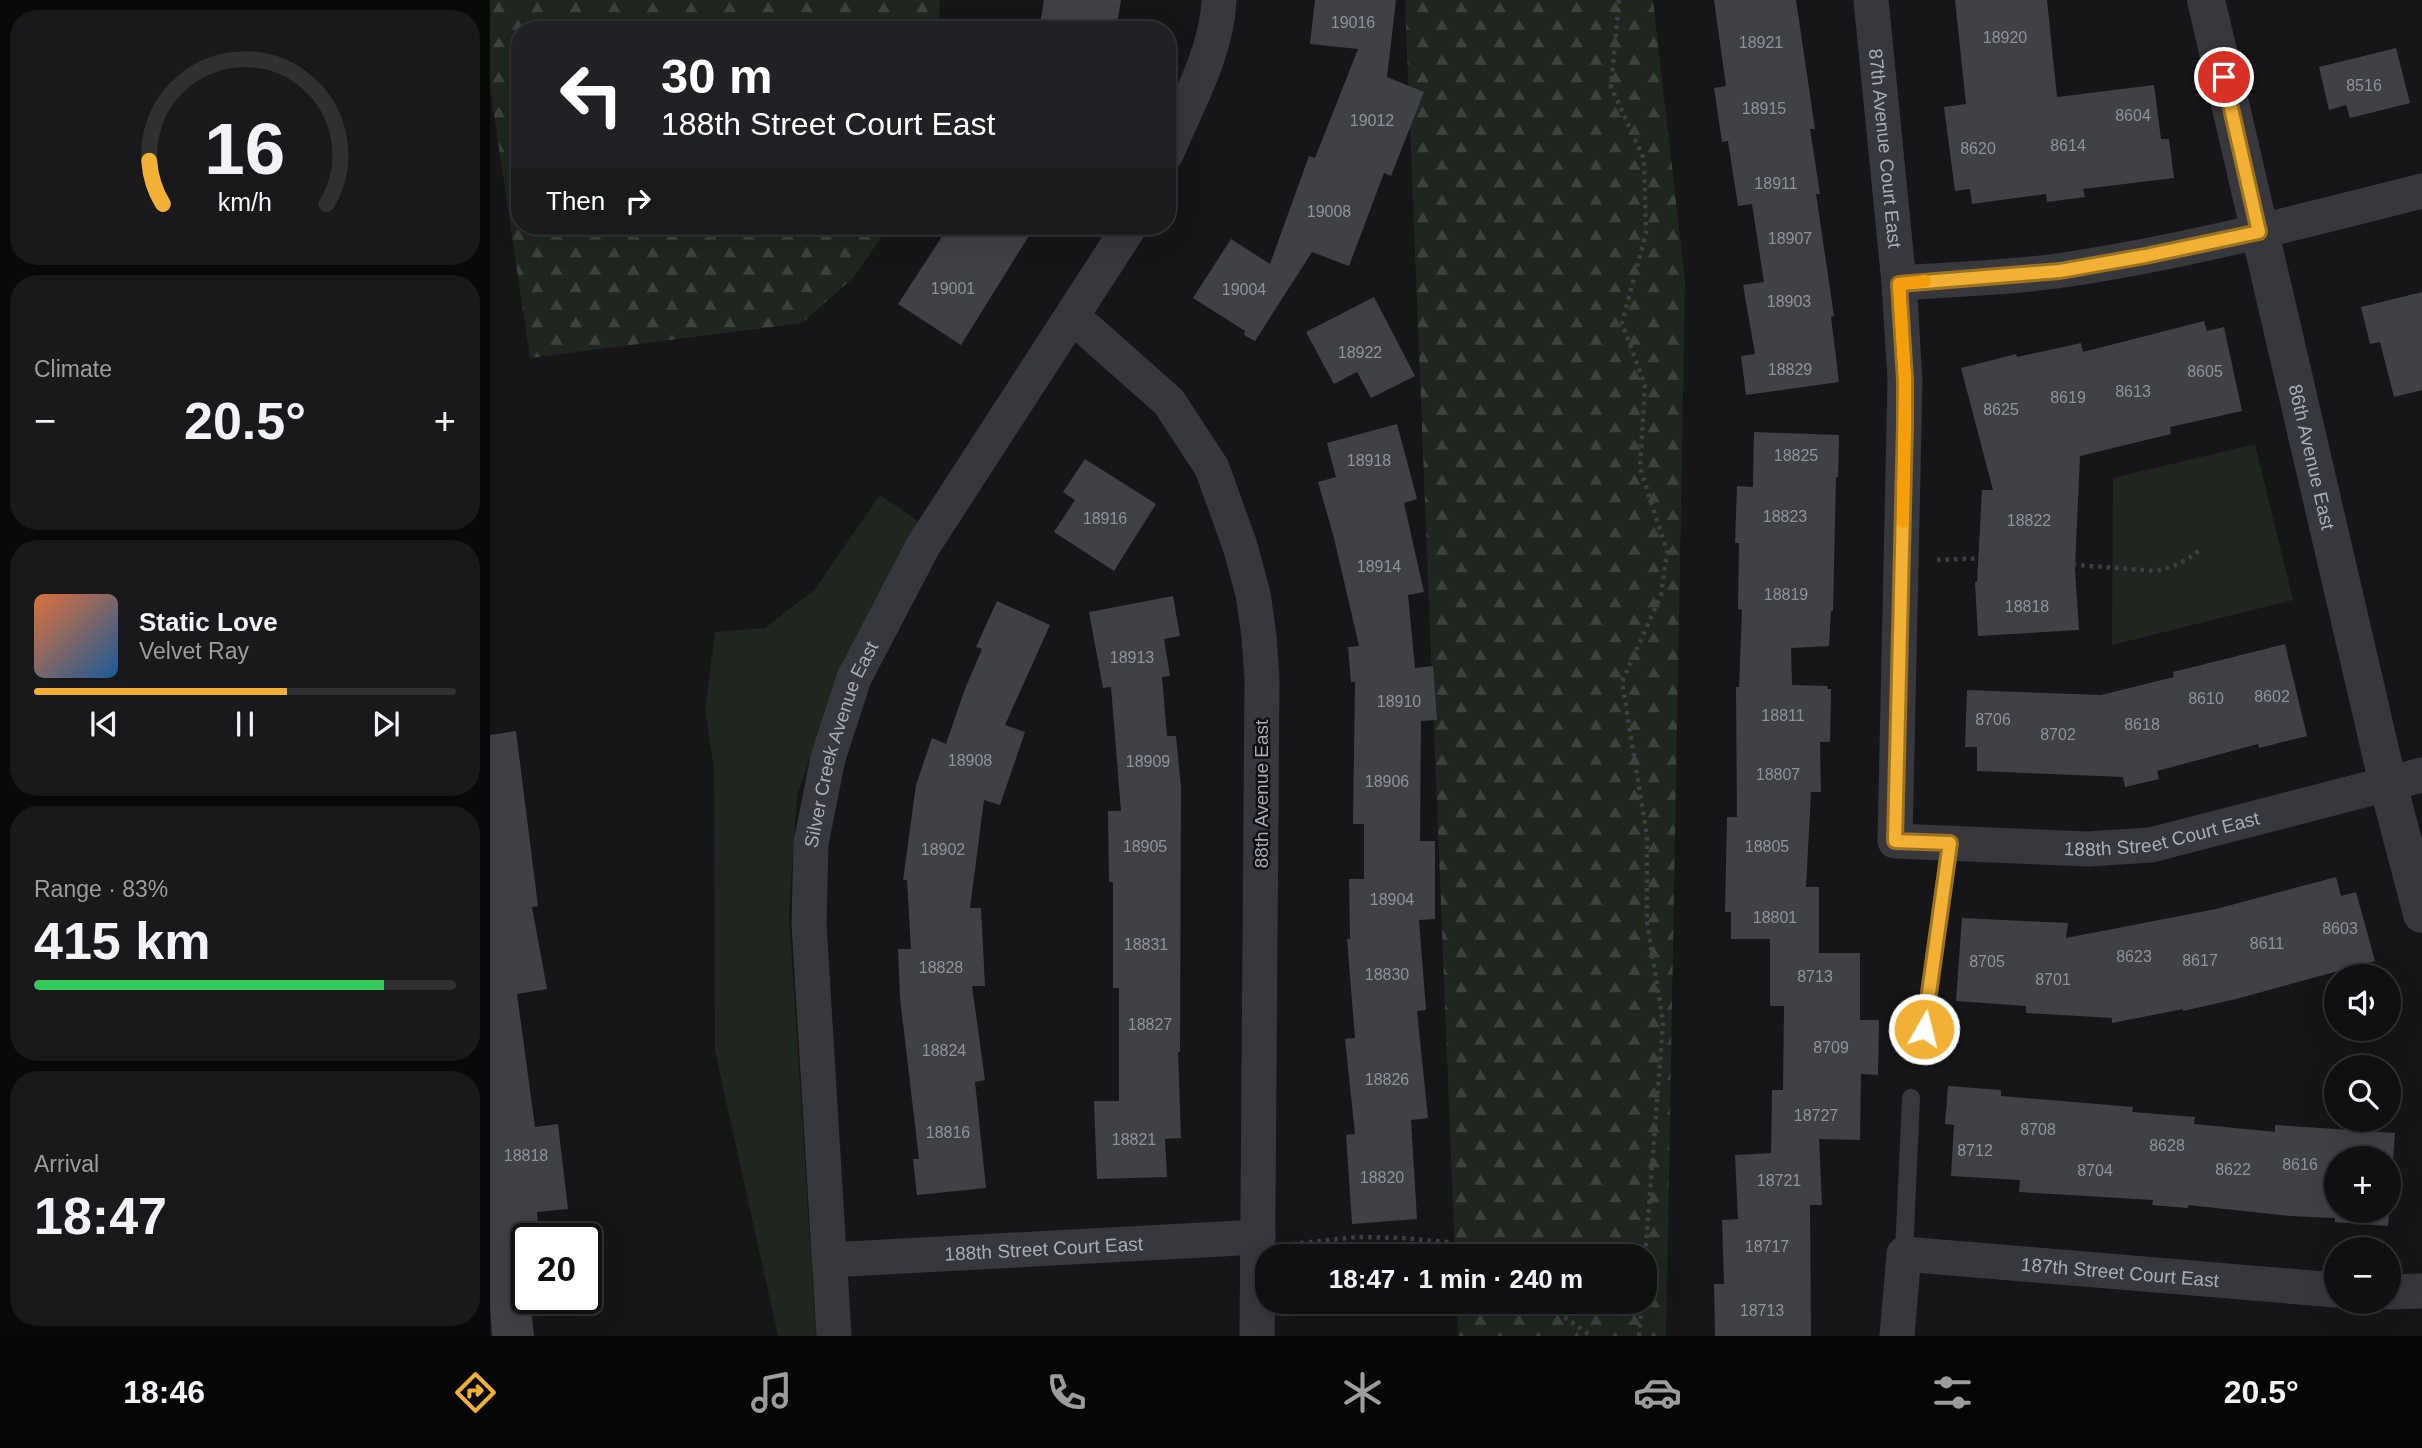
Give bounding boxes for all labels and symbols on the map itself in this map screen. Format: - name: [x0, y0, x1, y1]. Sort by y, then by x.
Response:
- house number: 19016: [1331, 14, 1375, 31]
- house number: 18920: [1983, 29, 2027, 46]
- house number: 18921: [1739, 34, 1783, 51]
- pin: [2194, 47, 2254, 107]
- street label: 87th Avenue Court East: [1865, 48, 1906, 250]
- house number: 8516: [2346, 77, 2382, 94]
- house number: 18915: [1742, 100, 1786, 117]
- house number: 8604: [2115, 107, 2151, 124]
- house number: 19012: [1350, 112, 1394, 129]
- house number: 8614: [2050, 137, 2086, 154]
- house number: 8620: [1960, 140, 1996, 157]
- house number: 18911: [1754, 175, 1798, 192]
- house number: 19008: [1307, 203, 1351, 220]
- house number: 18907: [1768, 230, 1812, 247]
- house number: 19001: [931, 280, 975, 297]
- house number: 19004: [1222, 281, 1266, 298]
- house number: 18903: [1767, 293, 1811, 310]
- house number: 18922: [1338, 344, 1382, 361]
- house number: 18829: [1768, 361, 1812, 378]
- house number: 8605: [2187, 363, 2223, 380]
- street label: 86th Avenue East: [2285, 382, 2339, 532]
- house number: 8613: [2115, 383, 2151, 400]
- house number: 8619: [2050, 389, 2086, 406]
- house number: 8625: [1983, 401, 2019, 418]
- house number: 18825: [1774, 447, 1818, 464]
- house number: 18918: [1347, 452, 1391, 469]
- house number: 18823: [1763, 508, 1807, 525]
- house number: 18916: [1083, 510, 1127, 527]
- house number: 18822: [2007, 512, 2051, 529]
- house number: 18914: [1357, 558, 1401, 575]
- house number: 18819: [1764, 586, 1808, 603]
- house number: 18818: [2005, 598, 2049, 615]
- street label: Silver Creek Avenue East: [800, 637, 883, 849]
- house number: 18913: [1110, 649, 1154, 666]
- house number: 8602: [2254, 688, 2290, 705]
- house number: 8610: [2188, 690, 2224, 707]
- house number: 18910: [1377, 693, 1421, 710]
- house number: 18811: [1761, 707, 1805, 724]
- house number: 8706: [1975, 711, 2011, 728]
- house number: 8618: [2124, 716, 2160, 733]
- street label: 88th Avenue East: [1251, 719, 1272, 868]
- house number: 8702: [2040, 726, 2076, 743]
- house number: 18908: [948, 752, 992, 769]
- house number: 18909: [1126, 753, 1170, 770]
- house number: 18807: [1756, 766, 1800, 783]
- house number: 18906: [1365, 773, 1409, 790]
- street label: 188th Street Court East: [2063, 807, 2262, 860]
- house number: 18905: [1123, 838, 1167, 855]
- house number: 18805: [1745, 838, 1789, 855]
- house number: 18902: [921, 841, 965, 858]
- house number: 18904: [1370, 891, 1414, 908]
- house number: 18801: [1753, 909, 1797, 926]
- house number: 8603: [2322, 920, 2358, 937]
- house number: 8611: [2250, 935, 2284, 952]
- house number: 18831: [1124, 936, 1168, 953]
- house number: 8623: [2116, 948, 2152, 965]
- house number: 8617: [2182, 952, 2218, 969]
- house number: 8705: [1969, 953, 2005, 970]
- house number: 18828: [919, 959, 963, 976]
- house number: 18830: [1365, 966, 1409, 983]
- house number: 8713: [1797, 968, 1833, 985]
- house number: 8701: [2035, 971, 2071, 988]
- position arrow: [1887, 992, 1961, 1066]
- house number: 18827: [1128, 1016, 1172, 1033]
- house number: 8709: [1813, 1039, 1849, 1056]
- house number: 18824: [922, 1042, 966, 1059]
- house number: 18826: [1365, 1071, 1409, 1088]
- house number: 18727: [1794, 1107, 1838, 1124]
- house number: 8708: [2020, 1121, 2056, 1138]
- house number: 18816: [926, 1124, 970, 1141]
- house number: 18821: [1112, 1131, 1156, 1148]
- house number: 8628: [2149, 1137, 2185, 1154]
- house number: 8712: [1957, 1142, 1993, 1159]
- house number: 18818: [504, 1147, 548, 1164]
- house number: 8616: [2282, 1156, 2318, 1173]
- house number: 8622: [2215, 1161, 2251, 1178]
- house number: 8704: [2077, 1162, 2113, 1179]
- house number: 18820: [1360, 1169, 1404, 1186]
- house number: 18721: [1757, 1172, 1801, 1189]
- speed limit sign: 20: [511, 1223, 602, 1314]
- street label: 188th Street Court East: [944, 1233, 1144, 1265]
- house number: 18717: [1745, 1238, 1789, 1255]
- street label: 187th Street Court East: [2020, 1254, 2221, 1291]
- house number: 18713: [1740, 1302, 1784, 1319]

